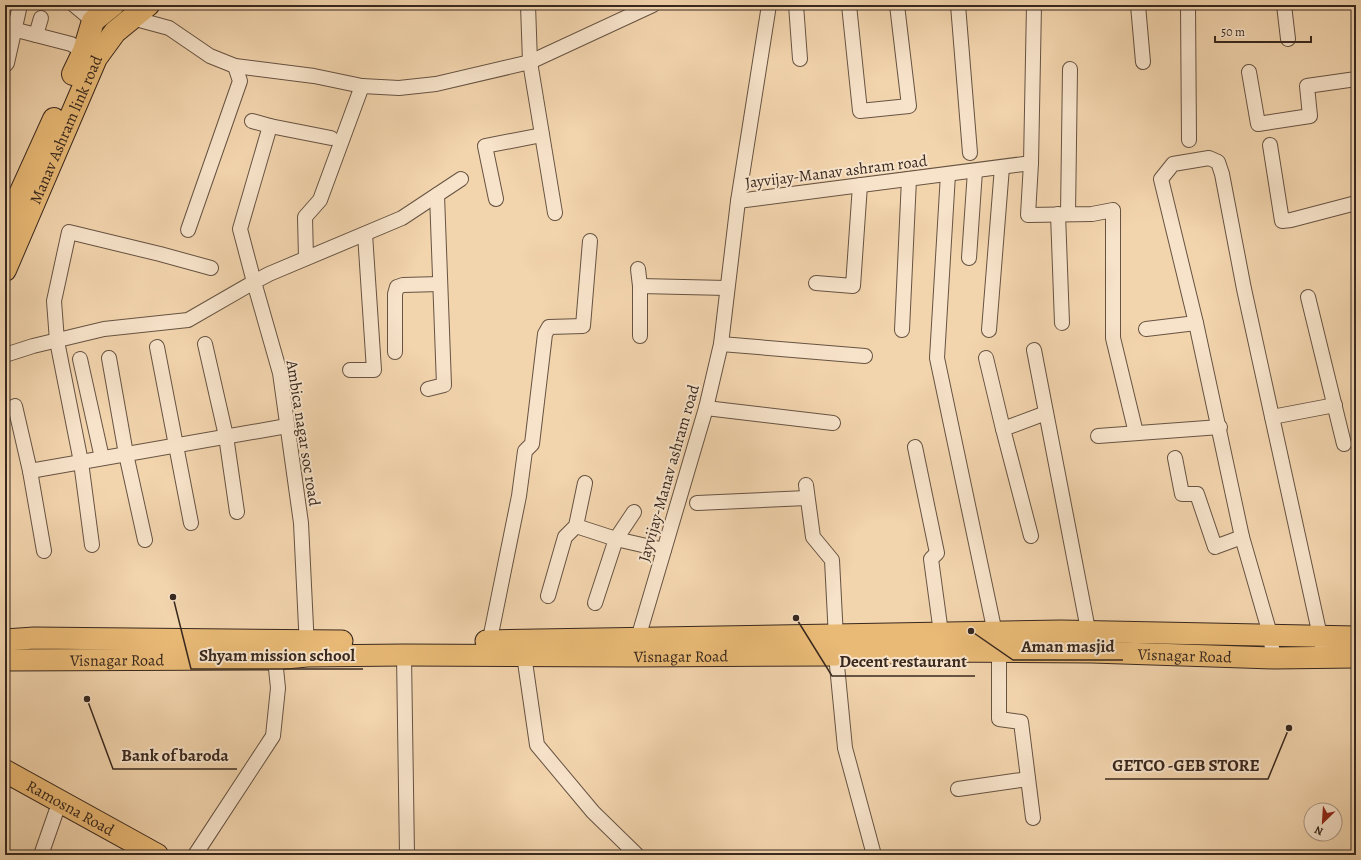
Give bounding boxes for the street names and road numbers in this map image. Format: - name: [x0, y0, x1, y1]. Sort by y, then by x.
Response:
- street label: Manav Ashram link road: [25, 52, 108, 208]
- street label: Jayvijay-Manav ashram road: [744, 150, 929, 194]
- street label: Ambica nagar soc road: [280, 358, 325, 508]
- street label: Jayvijay-Manav ashram road: [633, 382, 705, 564]
- street label: Visnagar Road: [1136, 643, 1233, 669]
- street label: Visnagar Road: [633, 646, 728, 668]
- street label: Visnagar Road: [69, 649, 165, 672]
- street label: Ramosna Road: [22, 775, 118, 842]

